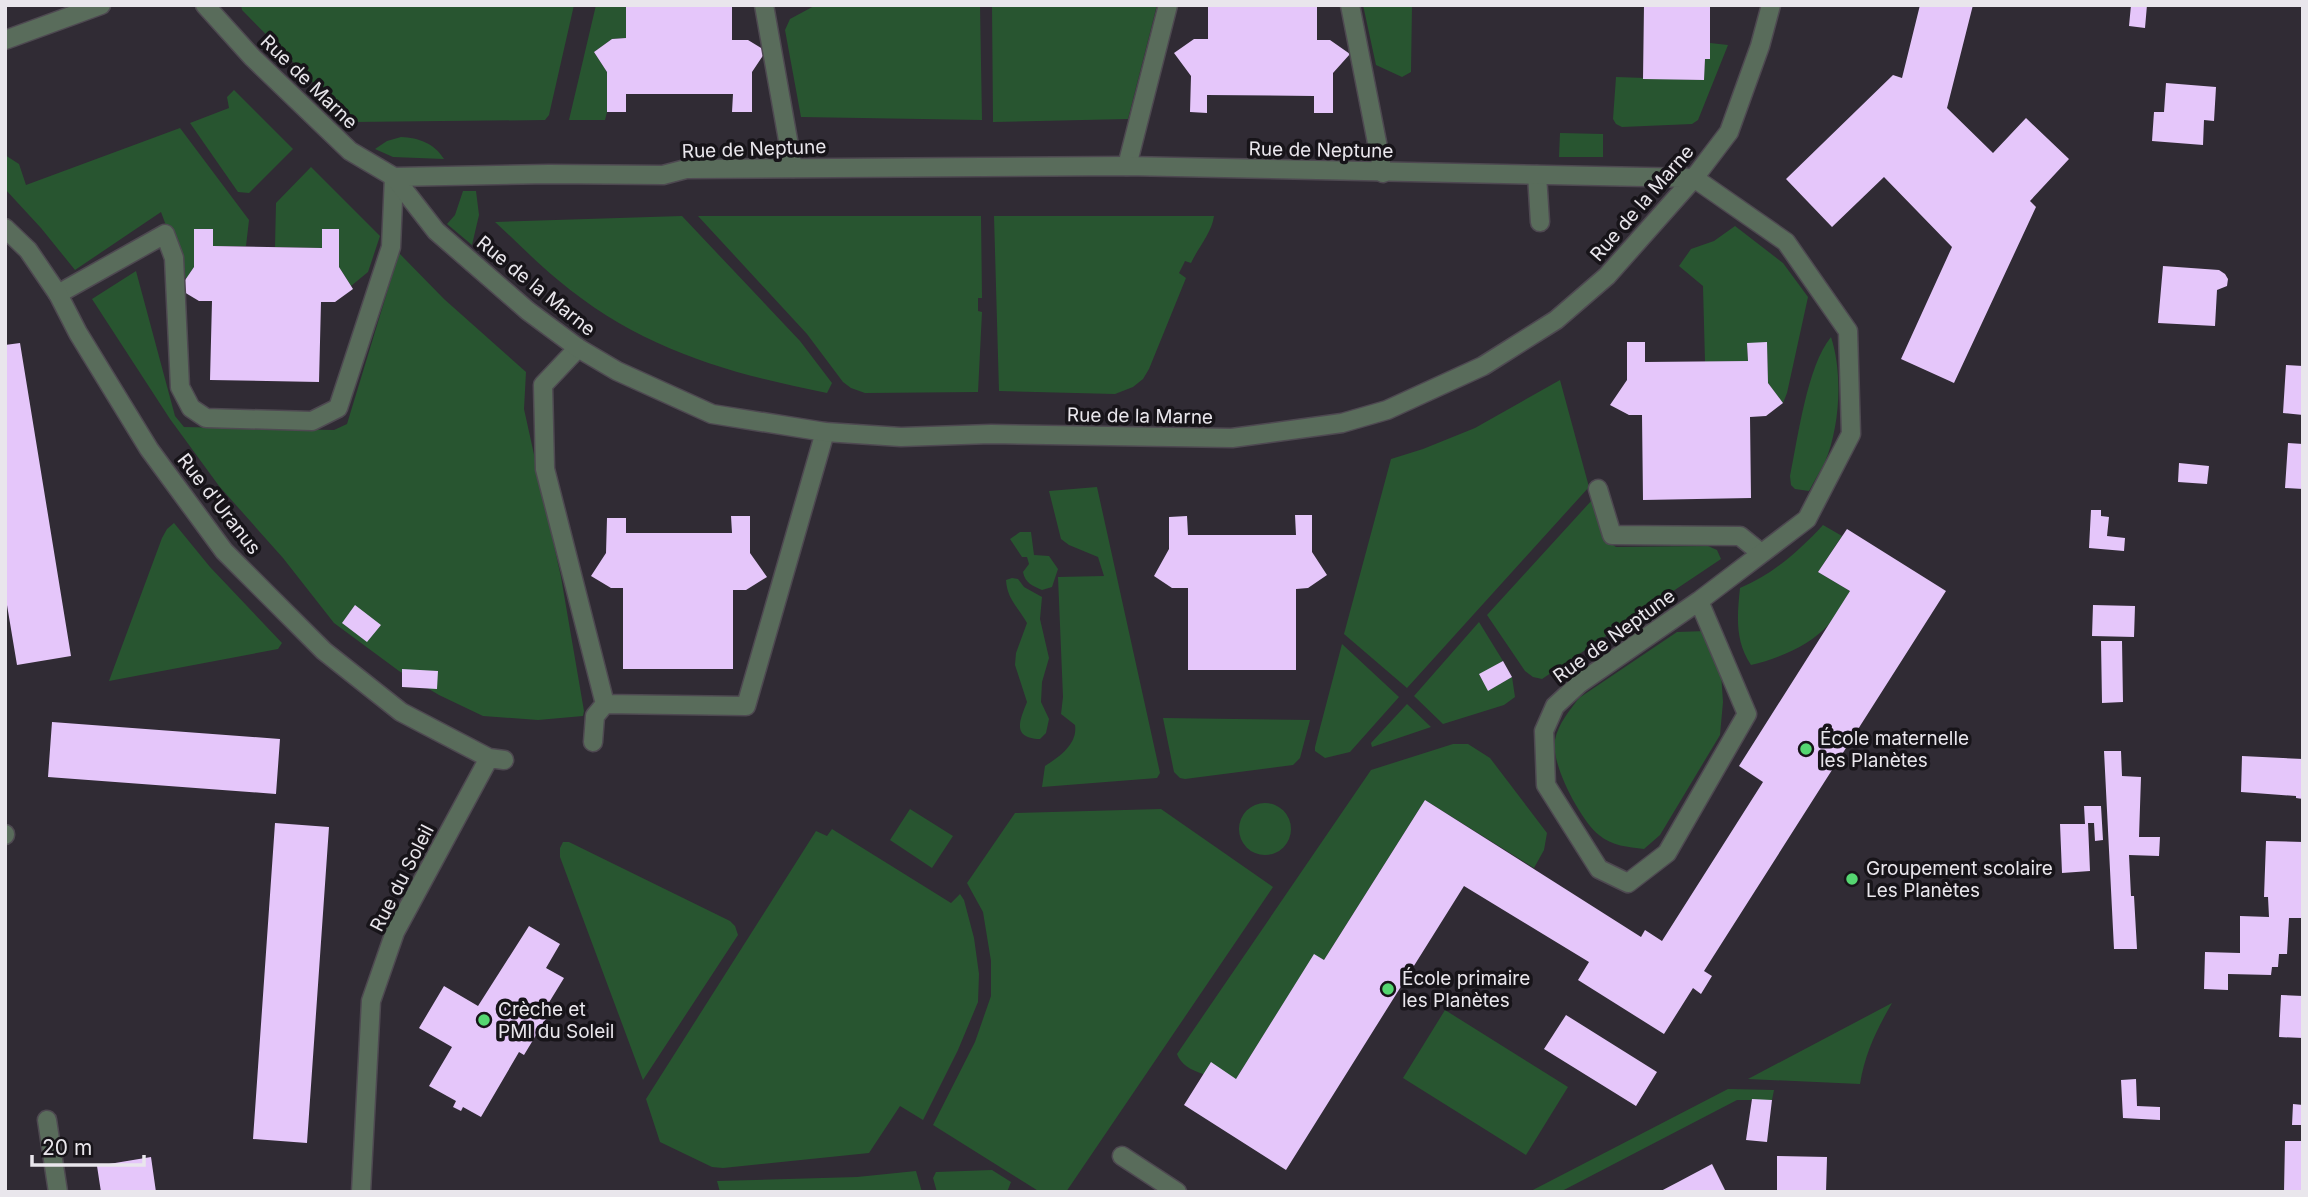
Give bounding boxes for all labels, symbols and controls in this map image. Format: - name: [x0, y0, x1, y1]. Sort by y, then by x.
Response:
- street label: Rue de Marne: [256, 30, 362, 134]
- street label: Rue de Neptune: [681, 135, 827, 163]
- street label: Rue de Neptune: [1248, 137, 1394, 163]
- street label: Rue de la Marne: [1585, 140, 1699, 266]
- street label: Rue de la Marne: [472, 231, 600, 341]
- street label: Rue de la Marne: [1067, 403, 1213, 429]
- street label: Rue d'Uranus: [172, 449, 266, 559]
- street label: Rue de Neptune: [1549, 584, 1679, 688]
- place label: École maternelle les Planètes: [1820, 726, 1969, 772]
- marker: École maternelle les Planètes: [1798, 741, 1814, 757]
- street label: Rue du Soleil: [365, 821, 439, 935]
- place label: Groupement scolaire Les Planètes: [1866, 857, 2053, 902]
- marker: Groupement scolaire Les Planètes: [1844, 871, 1860, 887]
- place label: École primaire les Planètes: [1402, 966, 1530, 1012]
- marker: École primaire les Planètes: [1380, 981, 1396, 997]
- place label: Crèche et PMI du Soleil: [498, 998, 614, 1043]
- marker: Crèche et PMI du Soleil: [476, 1012, 492, 1028]
- scale bar: [32, 1124, 144, 1168]
- text: 20 m: [42, 1135, 92, 1160]

